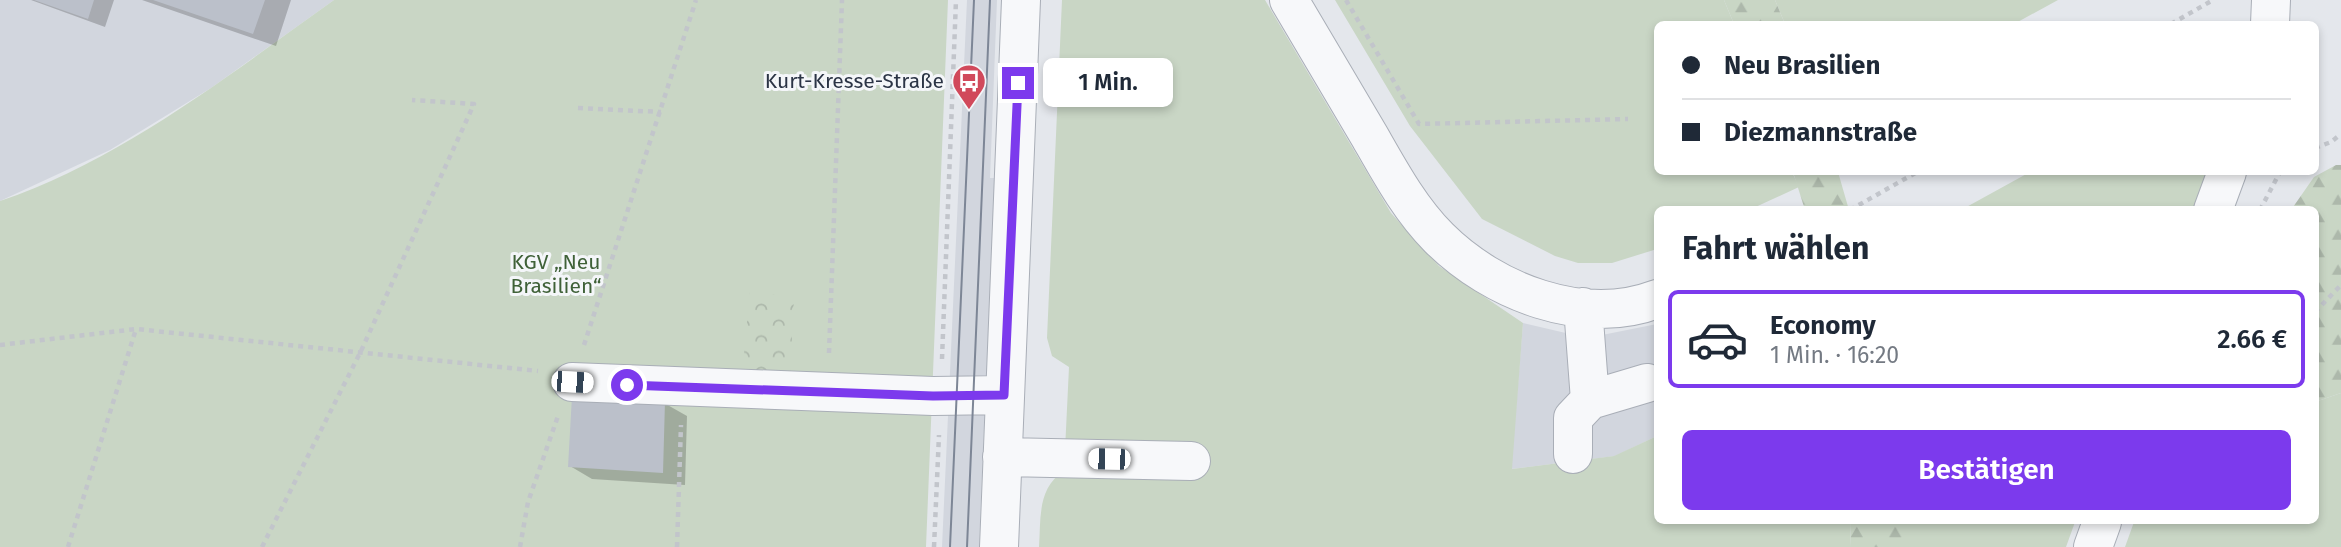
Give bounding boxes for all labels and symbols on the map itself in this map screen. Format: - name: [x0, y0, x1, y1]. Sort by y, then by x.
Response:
- callout: 1 Min.: [1042, 58, 1172, 108]
- bus stop icon: Kurt-Kresse-Straße: [950, 62, 988, 111]
- route end: [1002, 67, 1034, 99]
- place label: Kurt-Kresse-Straße: [765, 68, 944, 94]
- park label: KGV „Neu Brasilien“: [510, 249, 602, 299]
- route start: [611, 369, 643, 401]
- car: [551, 370, 594, 394]
- car: [1088, 448, 1131, 470]

